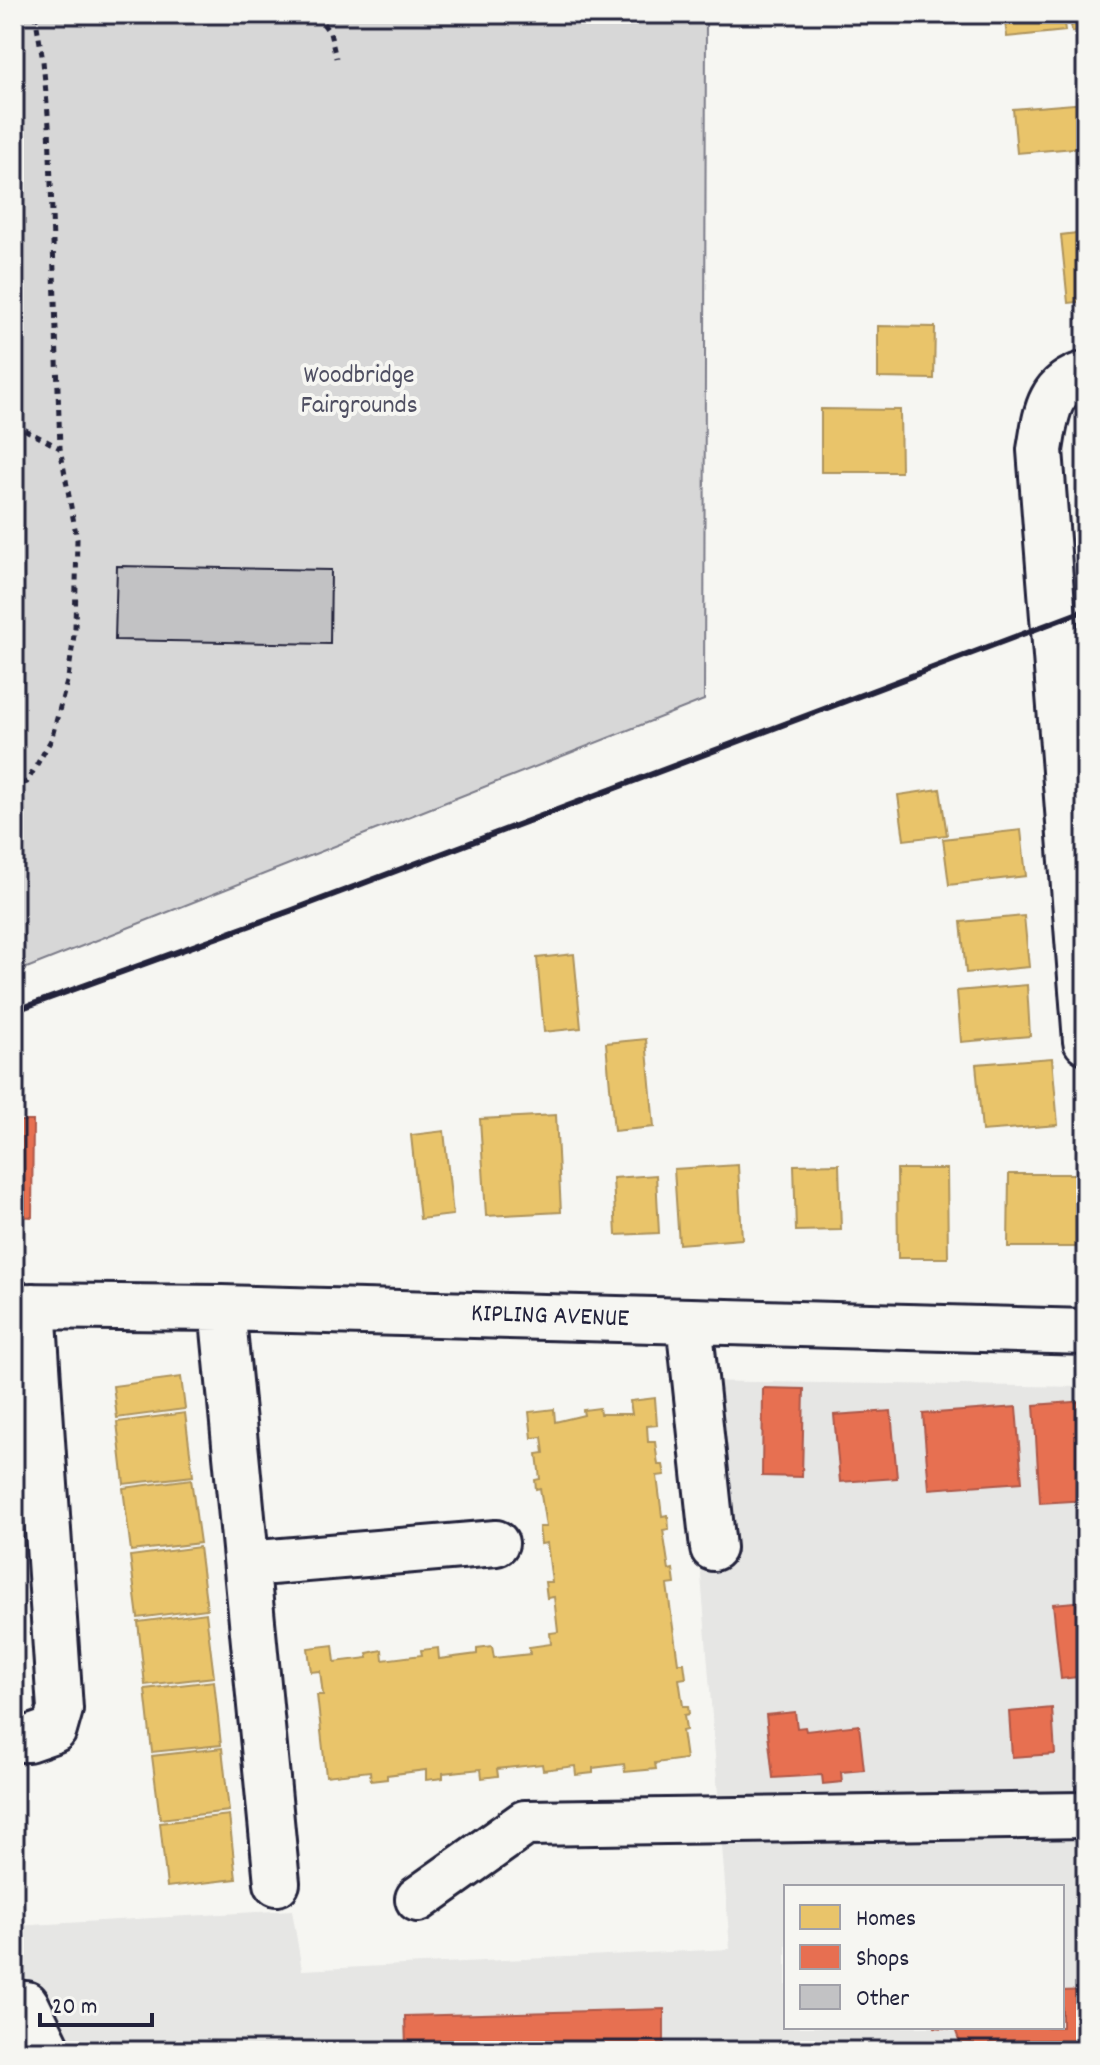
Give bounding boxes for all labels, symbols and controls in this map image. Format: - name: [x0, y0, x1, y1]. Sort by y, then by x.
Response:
- park label: Woodbridge Fairgrounds: [300, 358, 418, 425]
- street label: KIPLING AVENUE: [470, 1296, 630, 1338]
- legend: [784, 1885, 1064, 2029]
- text: Homes: [856, 1903, 916, 1937]
- text: Shops: [856, 1943, 909, 1977]
- scale bar: [40, 1977, 152, 2027]
- text: Other: [856, 1983, 909, 2017]
- text: 20 m: [52, 1991, 98, 2025]

